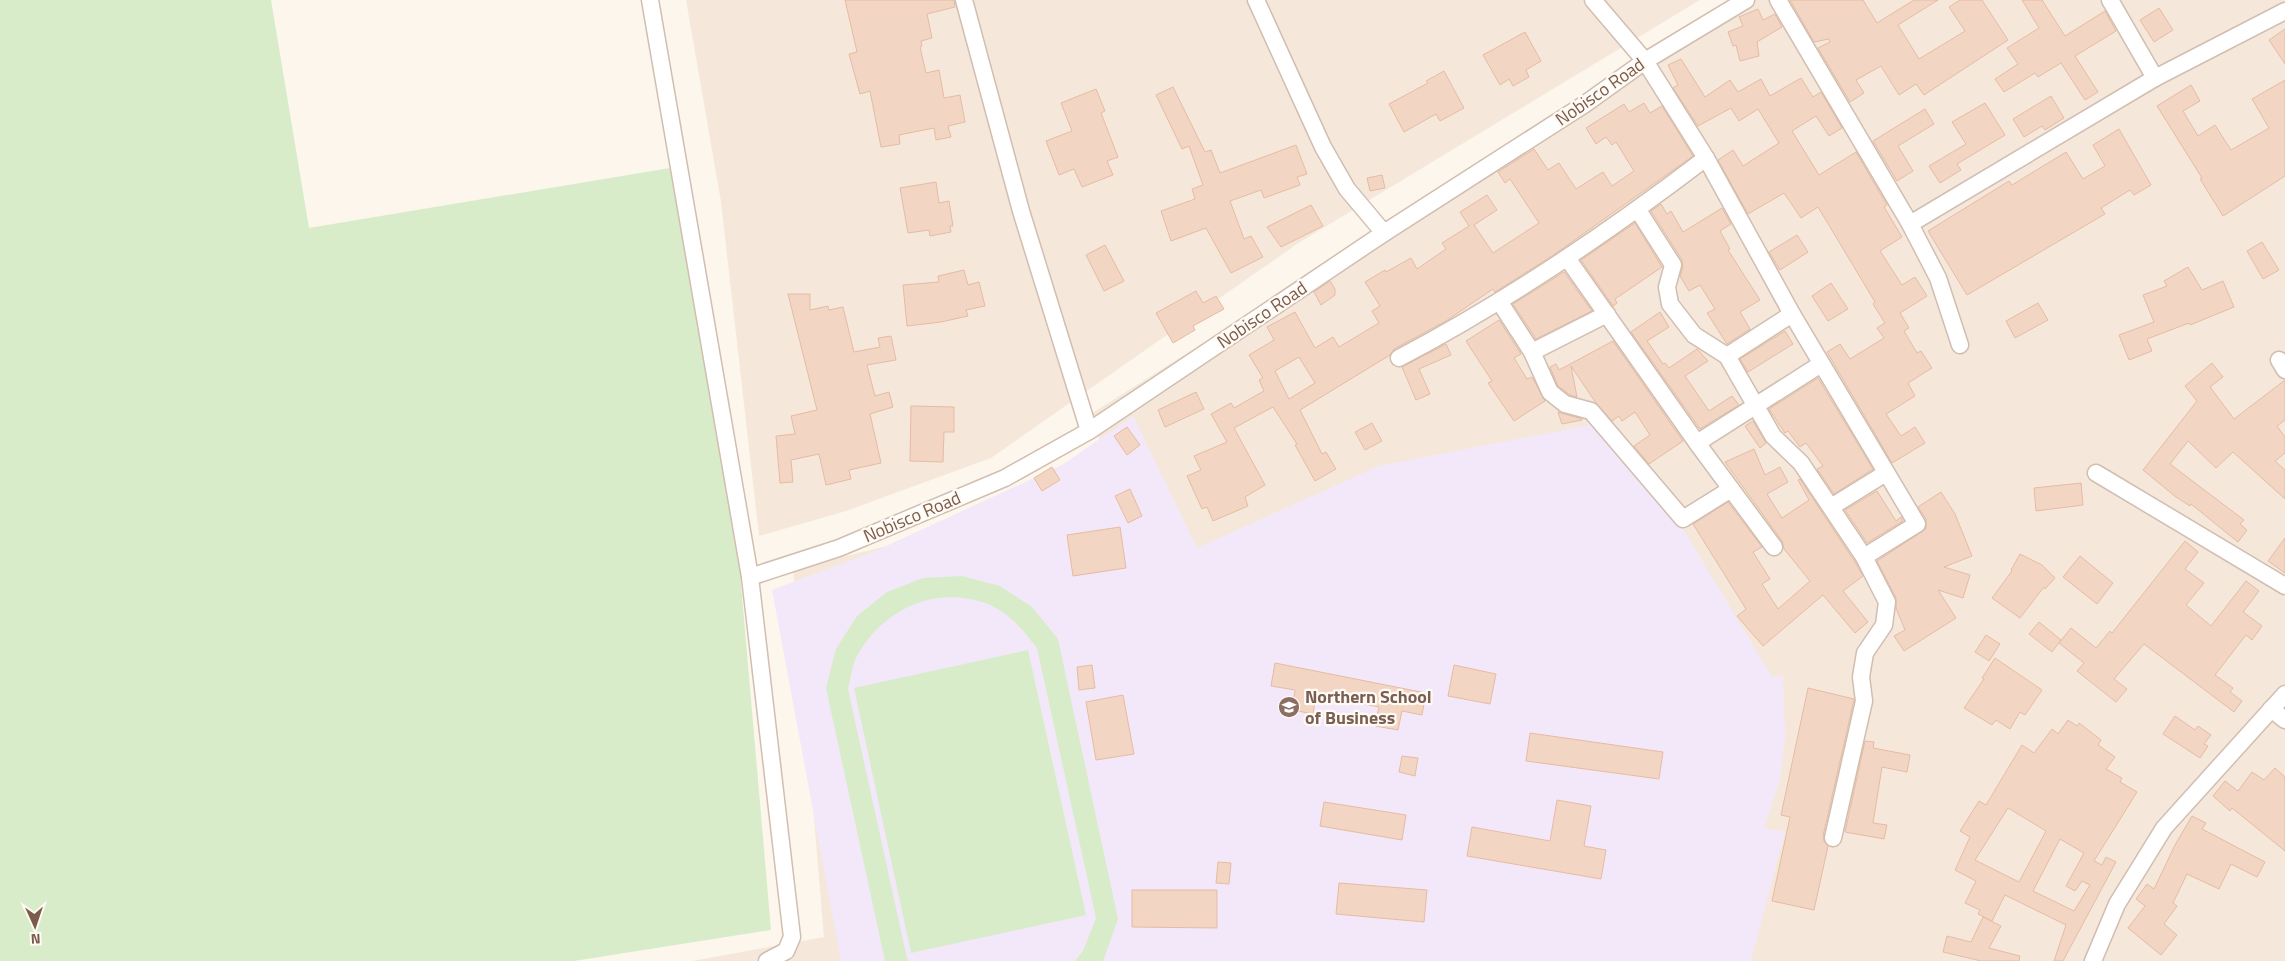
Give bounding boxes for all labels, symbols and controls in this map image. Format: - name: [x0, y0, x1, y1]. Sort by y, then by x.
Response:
- street label: Nobisco Road: [1550, 51, 1650, 132]
- street label: Nobisco Road: [1211, 274, 1312, 355]
- street label: Nobisco Road: [859, 484, 965, 549]
- place label: Northern School of Business: [1305, 683, 1432, 731]
- school or university icon: Northern School of Business: [1277, 695, 1301, 719]
- north arrow: [10, 901, 60, 951]
- text: N: [30, 929, 41, 950]

